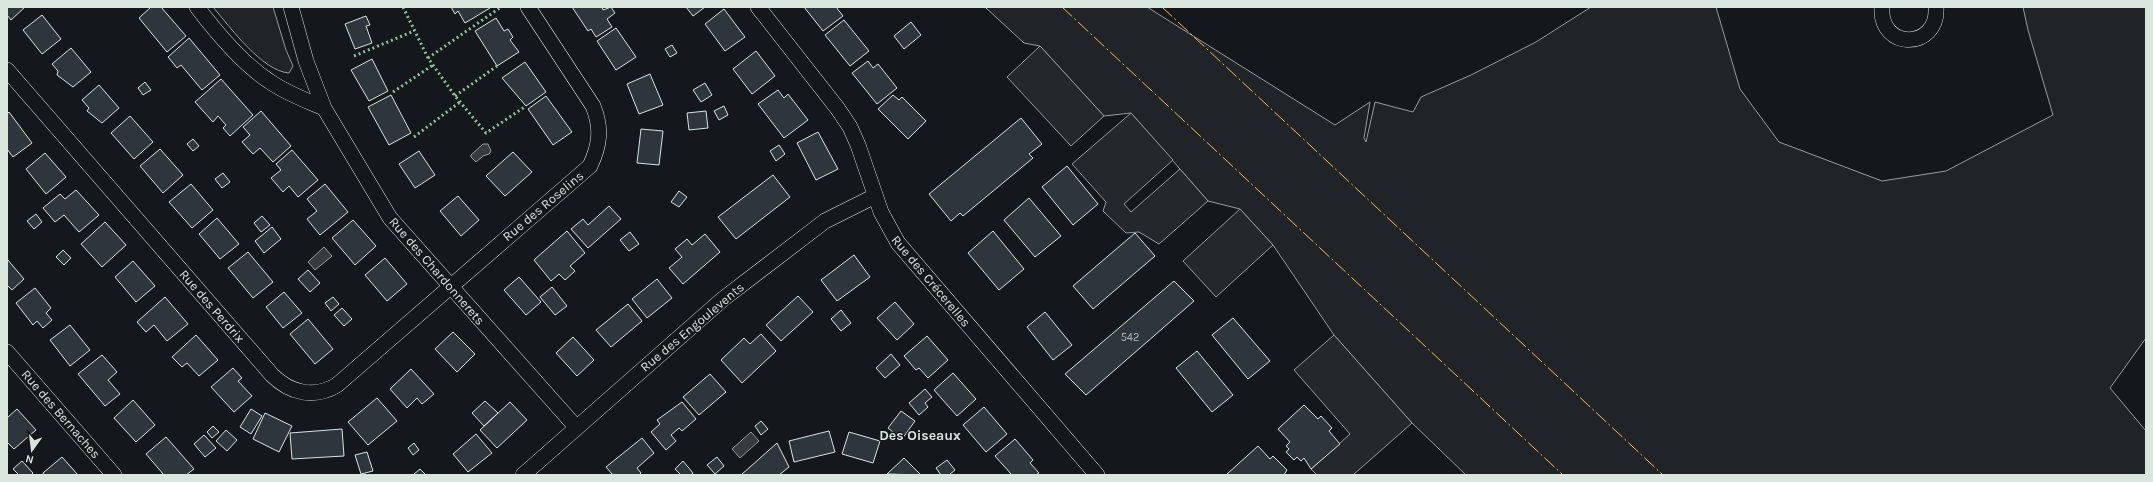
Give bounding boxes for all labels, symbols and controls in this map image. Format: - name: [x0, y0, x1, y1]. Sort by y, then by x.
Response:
- street label: Rue des Roselins: [500, 168, 586, 244]
- street label: Rue des Chardonnerets: [386, 214, 488, 328]
- street label: Rue des Crécerelles: [888, 232, 974, 330]
- street label: Rue des Perdrix: [176, 267, 248, 346]
- street label: Rue des Engoulevents: [637, 279, 747, 375]
- house number: 542: [1121, 331, 1139, 344]
- street label: Rue des Bernaches: [18, 367, 104, 461]
- district label: Des Oiseaux: [879, 427, 961, 444]
- north arrow: [12, 430, 52, 470]
- text: N: [24, 452, 35, 466]

